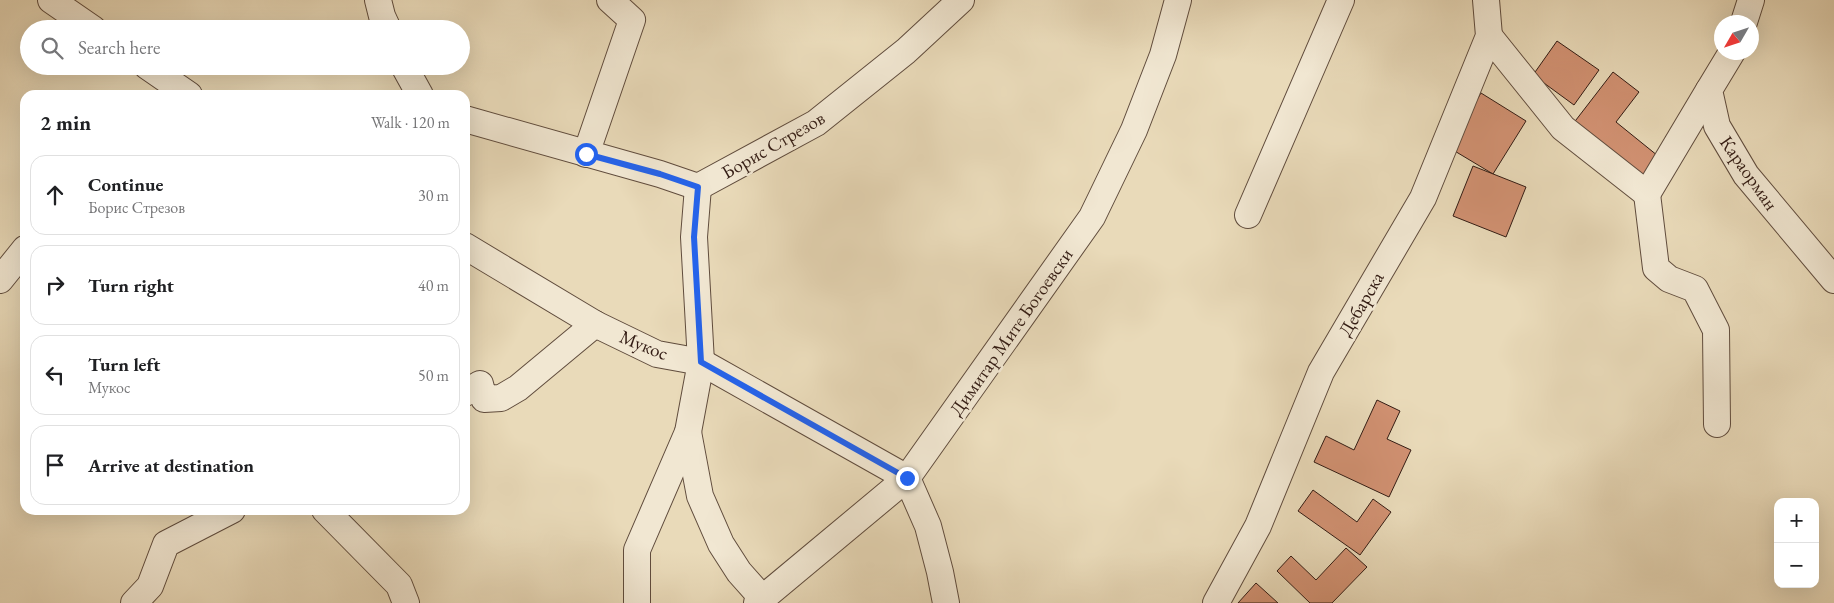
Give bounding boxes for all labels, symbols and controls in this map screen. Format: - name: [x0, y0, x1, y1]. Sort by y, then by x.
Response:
- north arrow: [1714, 15, 1759, 60]
- search box: [20, 20, 470, 75]
- icon: search: [38, 34, 66, 62]
- text: Search here: [78, 35, 160, 60]
- street label: Борис Стрезов: [717, 105, 829, 185]
- text: 2 min: [40, 109, 91, 136]
- text: Walk · 120 m: [371, 112, 450, 133]
- street label: Караорман: [1714, 131, 1784, 215]
- route start: [575, 143, 598, 166]
- text: Continue: [88, 172, 163, 197]
- icon: ahead: [41, 181, 69, 209]
- text: 30 m: [418, 185, 449, 206]
- text: Борис Стрезов: [88, 197, 185, 218]
- street label: Димитар Мите Богоевски: [944, 243, 1078, 421]
- street label: Дебарска: [1333, 267, 1390, 341]
- icon: right: [41, 271, 69, 299]
- text: Turn right: [88, 273, 174, 298]
- text: 40 m: [418, 275, 449, 296]
- street label: Мукос: [616, 324, 672, 366]
- text: Turn left: [88, 352, 160, 377]
- icon: left: [41, 361, 69, 389]
- text: 50 m: [418, 365, 449, 386]
- text: Мукос: [88, 377, 131, 398]
- icon: arrive: [41, 451, 69, 479]
- text: Arrive at destination: [88, 453, 254, 478]
- route end: [896, 467, 919, 490]
- map controls: [1774, 498, 1819, 588]
- button: +: [1774, 498, 1819, 543]
- button: −: [1774, 543, 1819, 588]

